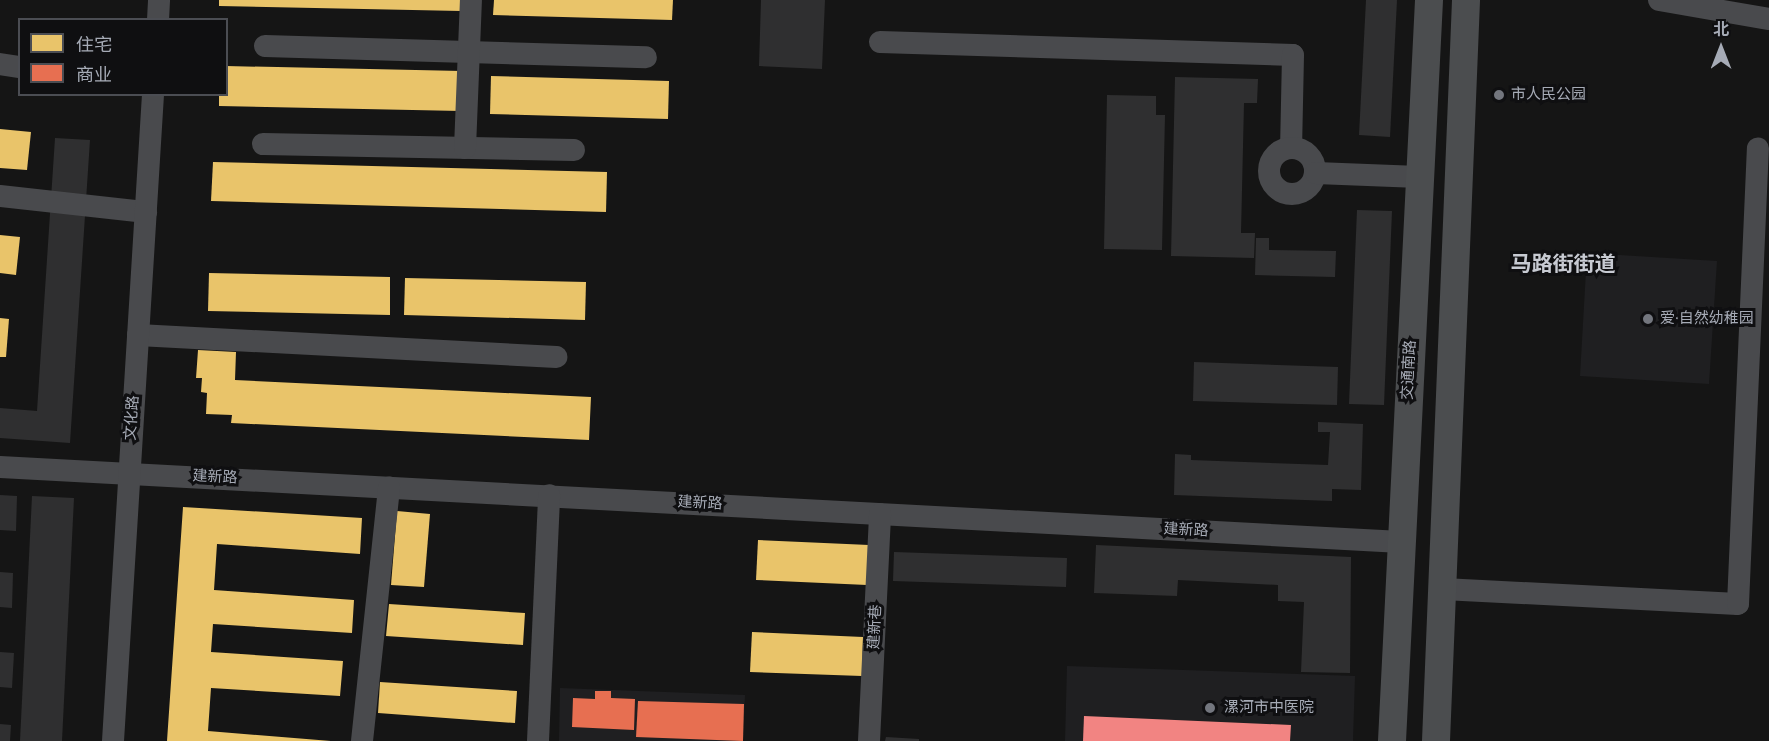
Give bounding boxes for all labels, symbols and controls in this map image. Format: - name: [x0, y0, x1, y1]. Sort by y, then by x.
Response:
- legend: [18, 18, 228, 96]
- north arrow: [1691, 18, 1751, 78]
- text: 北: [1713, 20, 1729, 39]
- text: 住宅: [76, 34, 112, 56]
- text: 商业: [76, 64, 112, 86]
- place label: 市人民公园: [1511, 86, 1586, 104]
- marker: 市人民公园: [1492, 88, 1506, 102]
- district label: 马路街街道: [1511, 251, 1615, 277]
- place label: 爱·自然幼稚园: [1660, 310, 1754, 328]
- marker: 爱·自然幼稚园: [1641, 312, 1655, 326]
- street label: 交通南路: [1398, 340, 1420, 400]
- street label: 文化路: [121, 395, 143, 441]
- street label: 建新路: [192, 467, 238, 487]
- street label: 建新路: [677, 493, 723, 513]
- street label: 建新路: [1163, 520, 1209, 540]
- street label: 建新巷: [865, 604, 885, 650]
- marker: 漯河市中医院: [1201, 699, 1219, 717]
- place label: 漯河市中医院: [1224, 699, 1314, 717]

